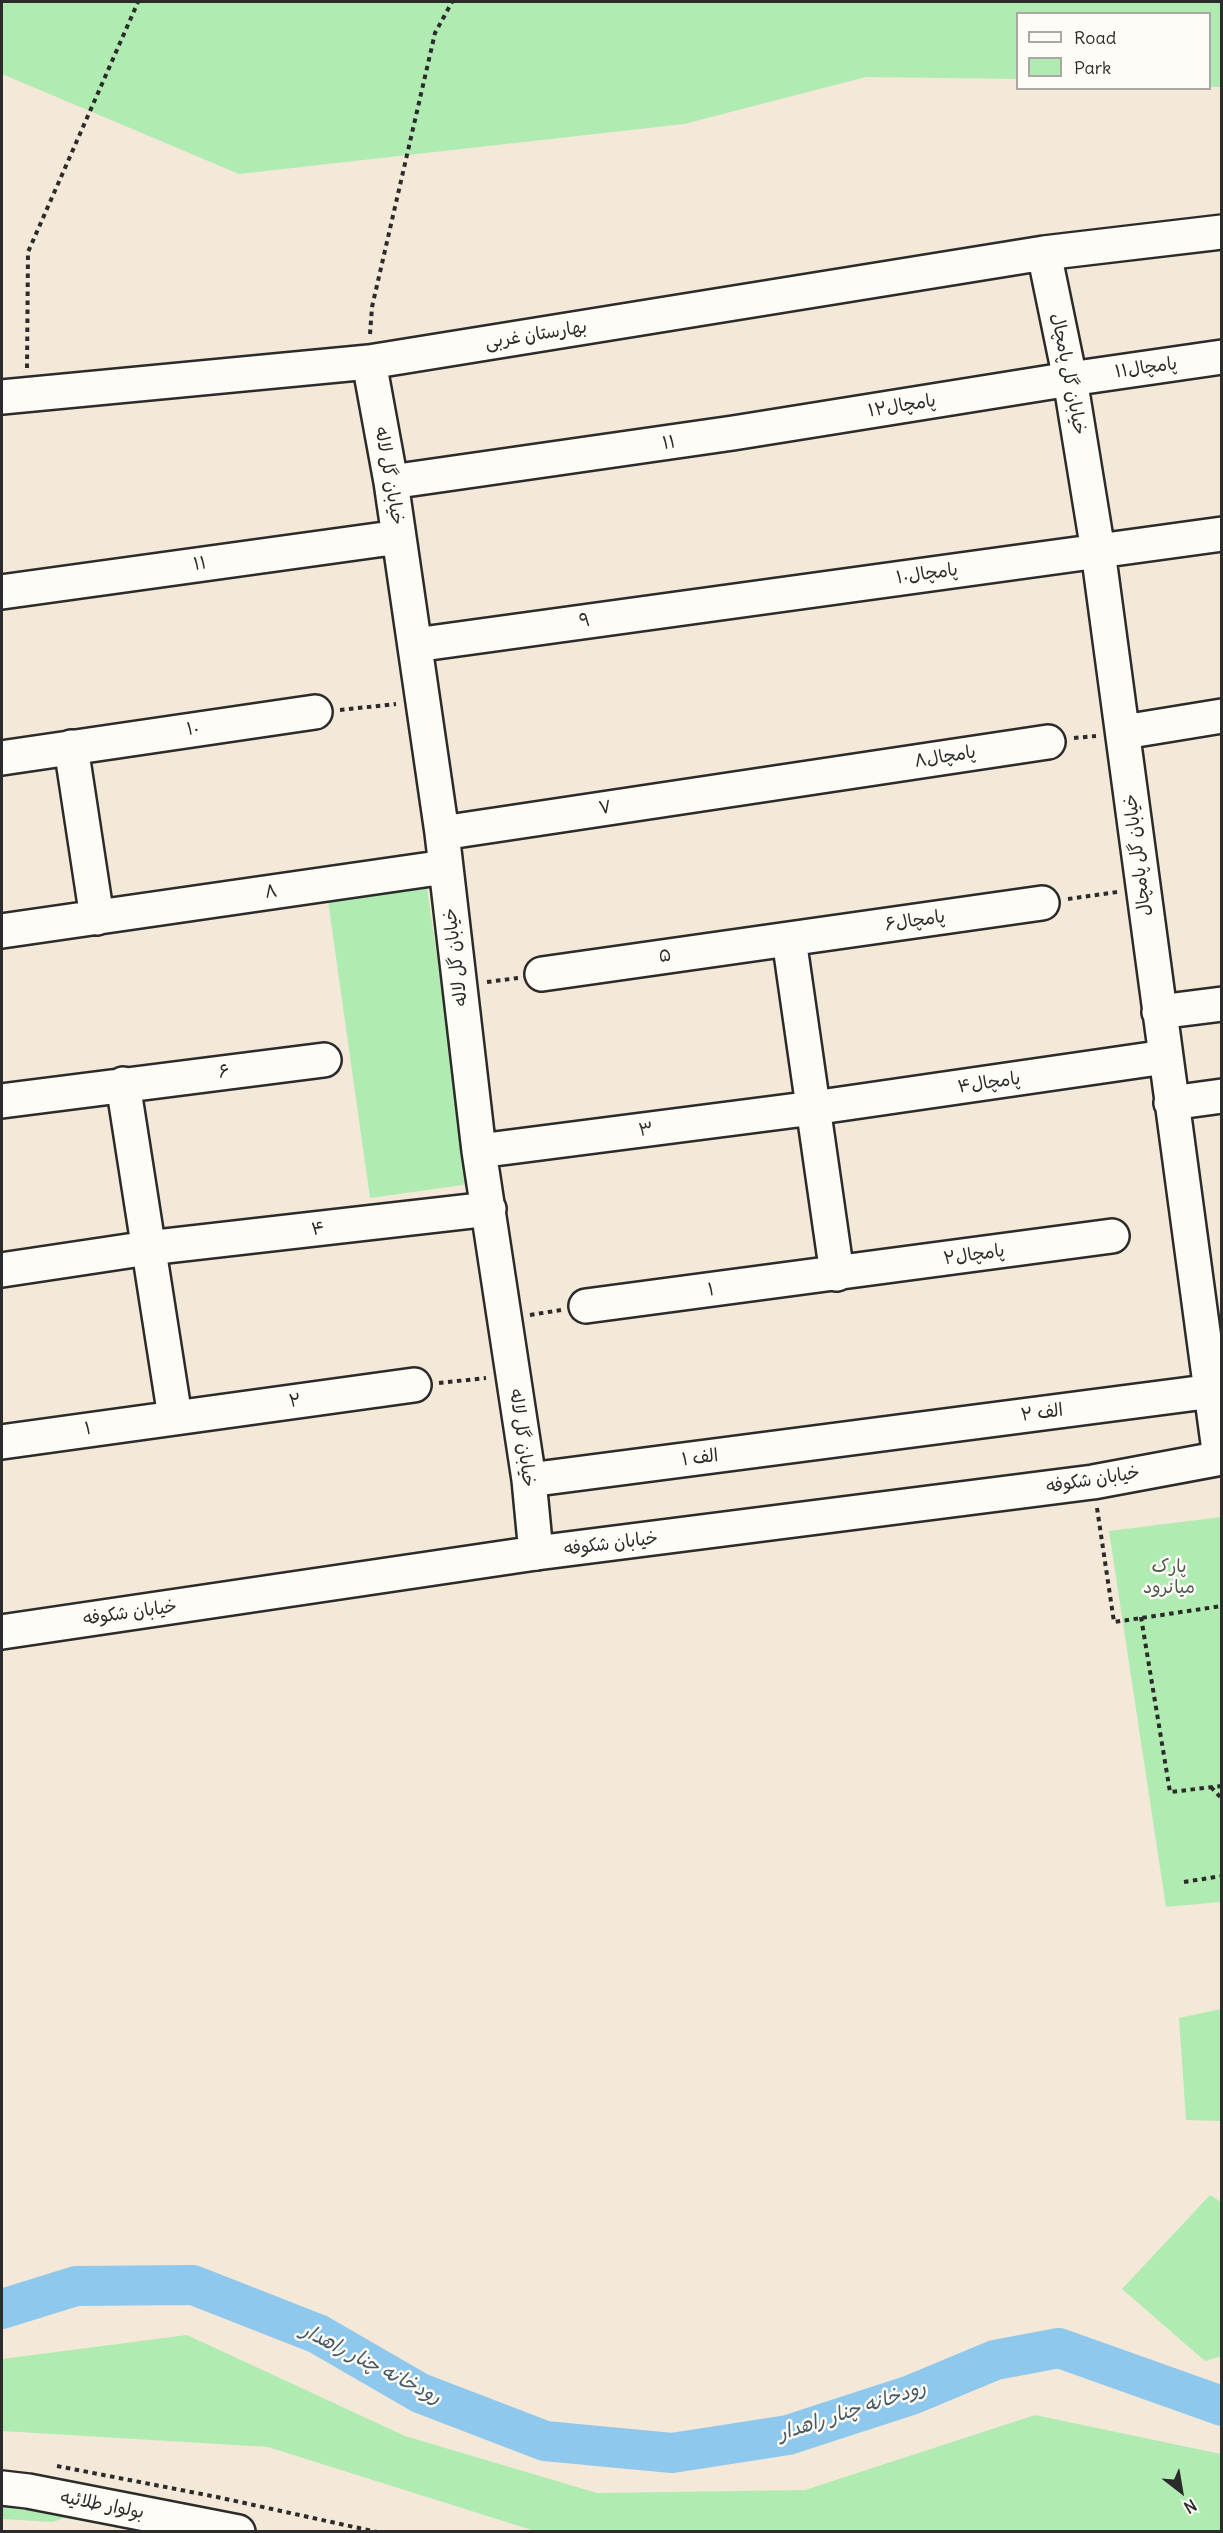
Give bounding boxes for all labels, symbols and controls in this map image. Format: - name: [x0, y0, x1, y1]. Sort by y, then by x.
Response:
- legend: [1016, 12, 1211, 90]
- text: Road: [1074, 26, 1116, 49]
- text: Park: [1074, 56, 1111, 79]
- street label: خیابان گل پامچال: [1046, 311, 1090, 437]
- street label: بهارستان غربی: [484, 316, 588, 354]
- street label: پامچال۱۱: [1114, 353, 1178, 383]
- street label: پامچال۱۲: [867, 390, 937, 422]
- street label: خیابان گل لاله: [370, 425, 408, 527]
- street label: ۱۱: [661, 431, 677, 455]
- street label: ۱۱: [192, 552, 208, 576]
- street label: پامچال۱۰: [895, 559, 959, 589]
- street label: ۹: [578, 610, 592, 632]
- street label: ۱۰: [185, 717, 201, 741]
- street label: پامچال۸: [913, 741, 977, 773]
- street label: خیابان گل پامچال: [1120, 792, 1156, 918]
- street label: ۷: [597, 796, 613, 820]
- street label: ۸: [263, 880, 279, 904]
- street label: پامچال۶: [884, 906, 946, 936]
- street label: خیابان گل لاله: [439, 907, 473, 1007]
- street label: ۵: [657, 944, 673, 968]
- street label: ۶: [217, 1061, 231, 1083]
- street label: پامچال۴: [956, 1068, 1022, 1098]
- street label: ۳: [637, 1118, 655, 1142]
- street label: ۴: [310, 1217, 326, 1241]
- street label: پامچال۲: [942, 1240, 1006, 1270]
- street label: ۱: [706, 1279, 716, 1301]
- street label: خیابان گل لاله: [504, 1387, 540, 1489]
- street label: ۲: [287, 1389, 303, 1413]
- street label: ۲ الف: [1020, 1400, 1064, 1426]
- street label: ۱: [83, 1418, 93, 1440]
- street label: ۱ الف: [680, 1445, 720, 1471]
- street label: خیابان شکوفه: [1045, 1462, 1141, 1498]
- street label: خیابان شکوفه: [563, 1528, 659, 1560]
- park label: پارک میانرود: [1143, 1556, 1195, 1598]
- street label: خیابان شکوفه: [82, 1596, 178, 1630]
- water label: رودخانه چنار راهدار: [297, 2318, 445, 2410]
- water label: رودخانه چنار راهدار: [775, 2376, 929, 2446]
- north arrow: [1151, 2461, 1211, 2521]
- street label: بولوار طلائیه: [58, 2486, 146, 2524]
- text: N: [1180, 2495, 1200, 2518]

